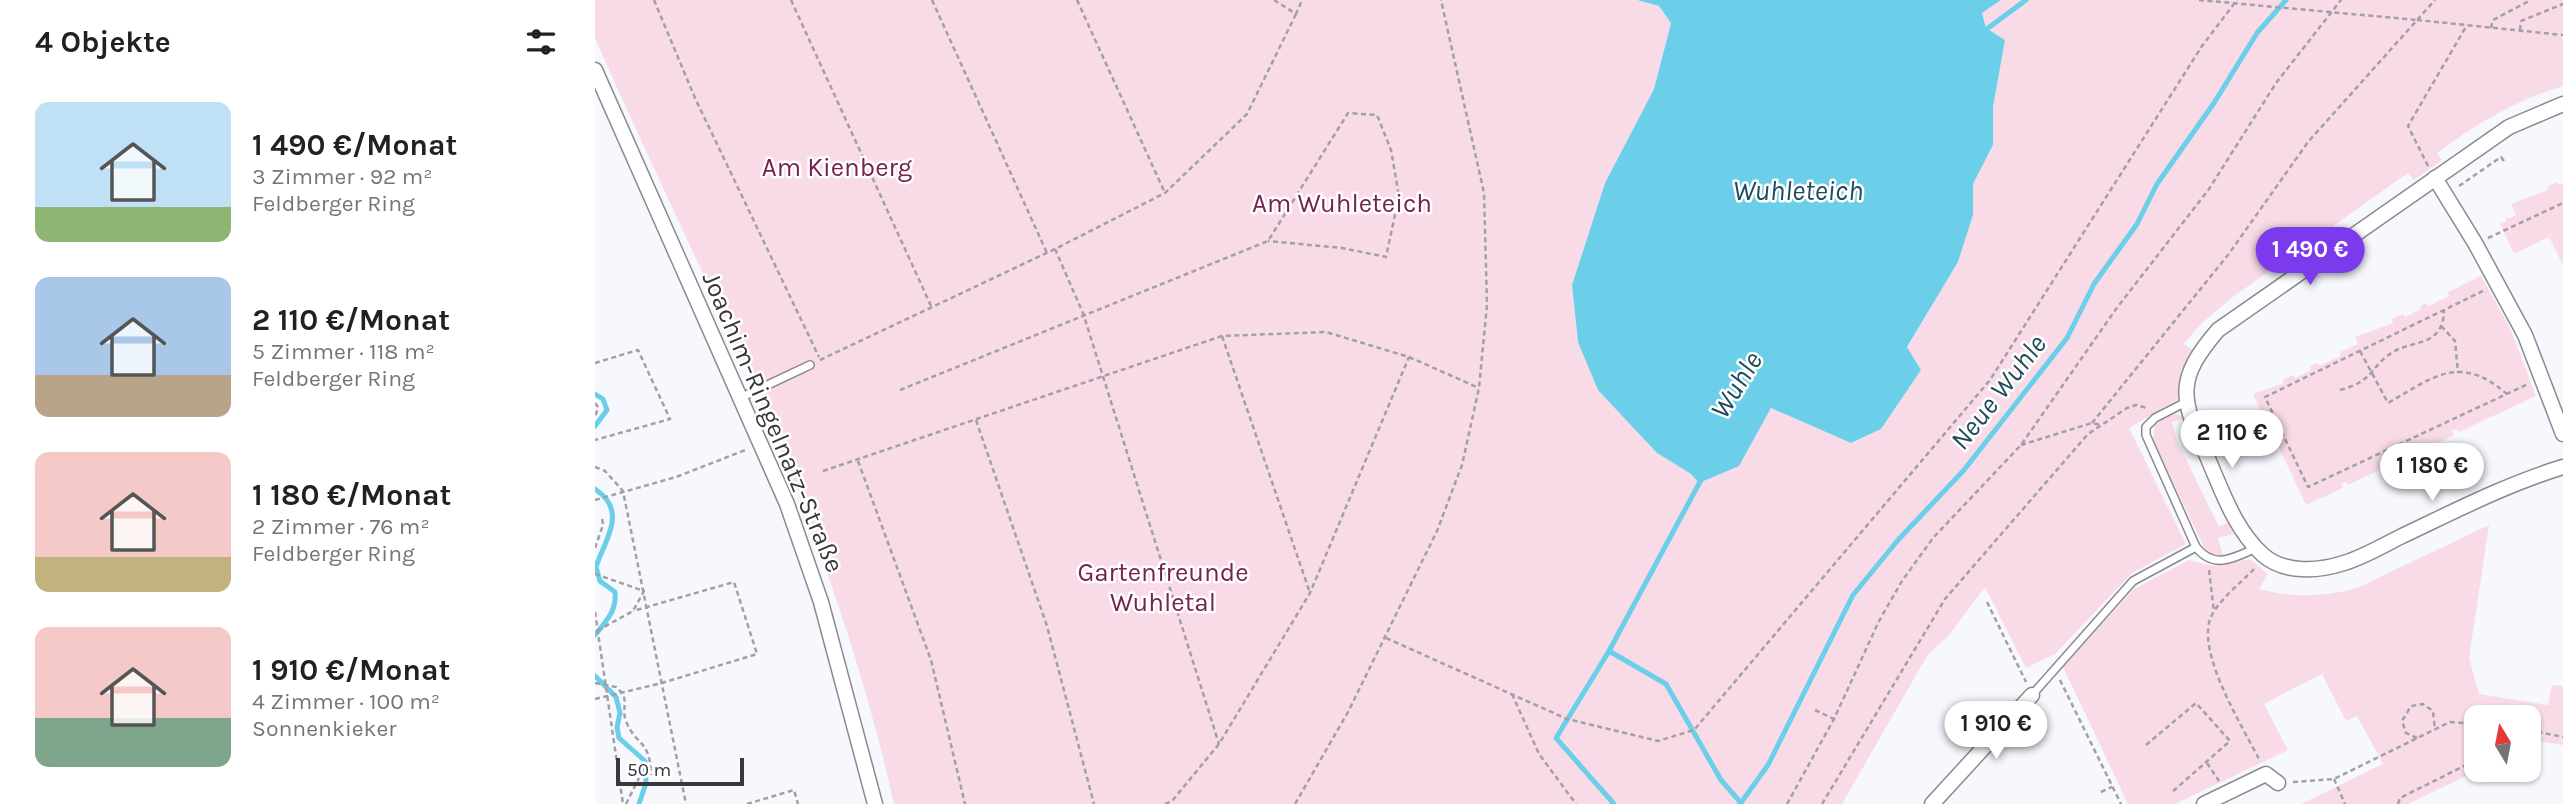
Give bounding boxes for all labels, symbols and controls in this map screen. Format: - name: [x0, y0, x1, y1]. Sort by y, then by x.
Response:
- icon: filters: [522, 23, 560, 61]
- text: 4 Objekte: [35, 24, 171, 60]
- text: 1 490 €/Monat: [252, 127, 457, 163]
- icon: home: [91, 130, 175, 214]
- park label: Am Kienberg: [762, 152, 913, 183]
- text: 3 Zimmer · 92 m²: [252, 163, 433, 190]
- water label: Wuhleteich: [1733, 174, 1863, 207]
- park label: Am Wuhleteich: [1252, 188, 1432, 219]
- text: Feldberger Ring: [252, 190, 415, 217]
- pin: 1 490 €: [2245, 228, 2375, 287]
- text: 1 490 €: [2272, 236, 2348, 263]
- street label: Joachim-Ringelnatz-Straße: [696, 267, 850, 577]
- text: 2 110 €/Monat: [252, 302, 450, 338]
- icon: home: [91, 305, 175, 389]
- water label: Neue Wuhle: [1943, 328, 2053, 456]
- text: 5 Zimmer · 118 m²: [252, 338, 435, 365]
- water label: Wuhle: [1703, 346, 1769, 424]
- text: Feldberger Ring: [252, 365, 415, 392]
- pin: 2 110 €: [2167, 410, 2297, 470]
- text: 2 110 €: [2196, 419, 2268, 446]
- pin: 1 180 €: [2367, 444, 2497, 503]
- text: 1 180 €: [2396, 452, 2468, 479]
- text: 1 180 €/Monat: [252, 477, 451, 513]
- icon: home: [91, 480, 175, 564]
- text: 2 Zimmer · 76 m²: [252, 513, 430, 540]
- text: Feldberger Ring: [252, 540, 415, 567]
- park label: Gartenfreunde Wuhletal: [1077, 557, 1249, 618]
- text: 1 910 €/Monat: [252, 652, 450, 688]
- icon: home: [91, 655, 175, 739]
- text: 4 Zimmer · 100 m²: [252, 688, 440, 715]
- pin: 1 910 €: [1931, 702, 2061, 761]
- north arrow: [2464, 705, 2541, 782]
- map controls: [2464, 705, 2541, 782]
- text: 1 910 €: [1960, 710, 2032, 737]
- text: Sonnenkieker: [252, 715, 397, 742]
- scale bar: [616, 755, 744, 787]
- text: 50 m: [627, 759, 671, 781]

